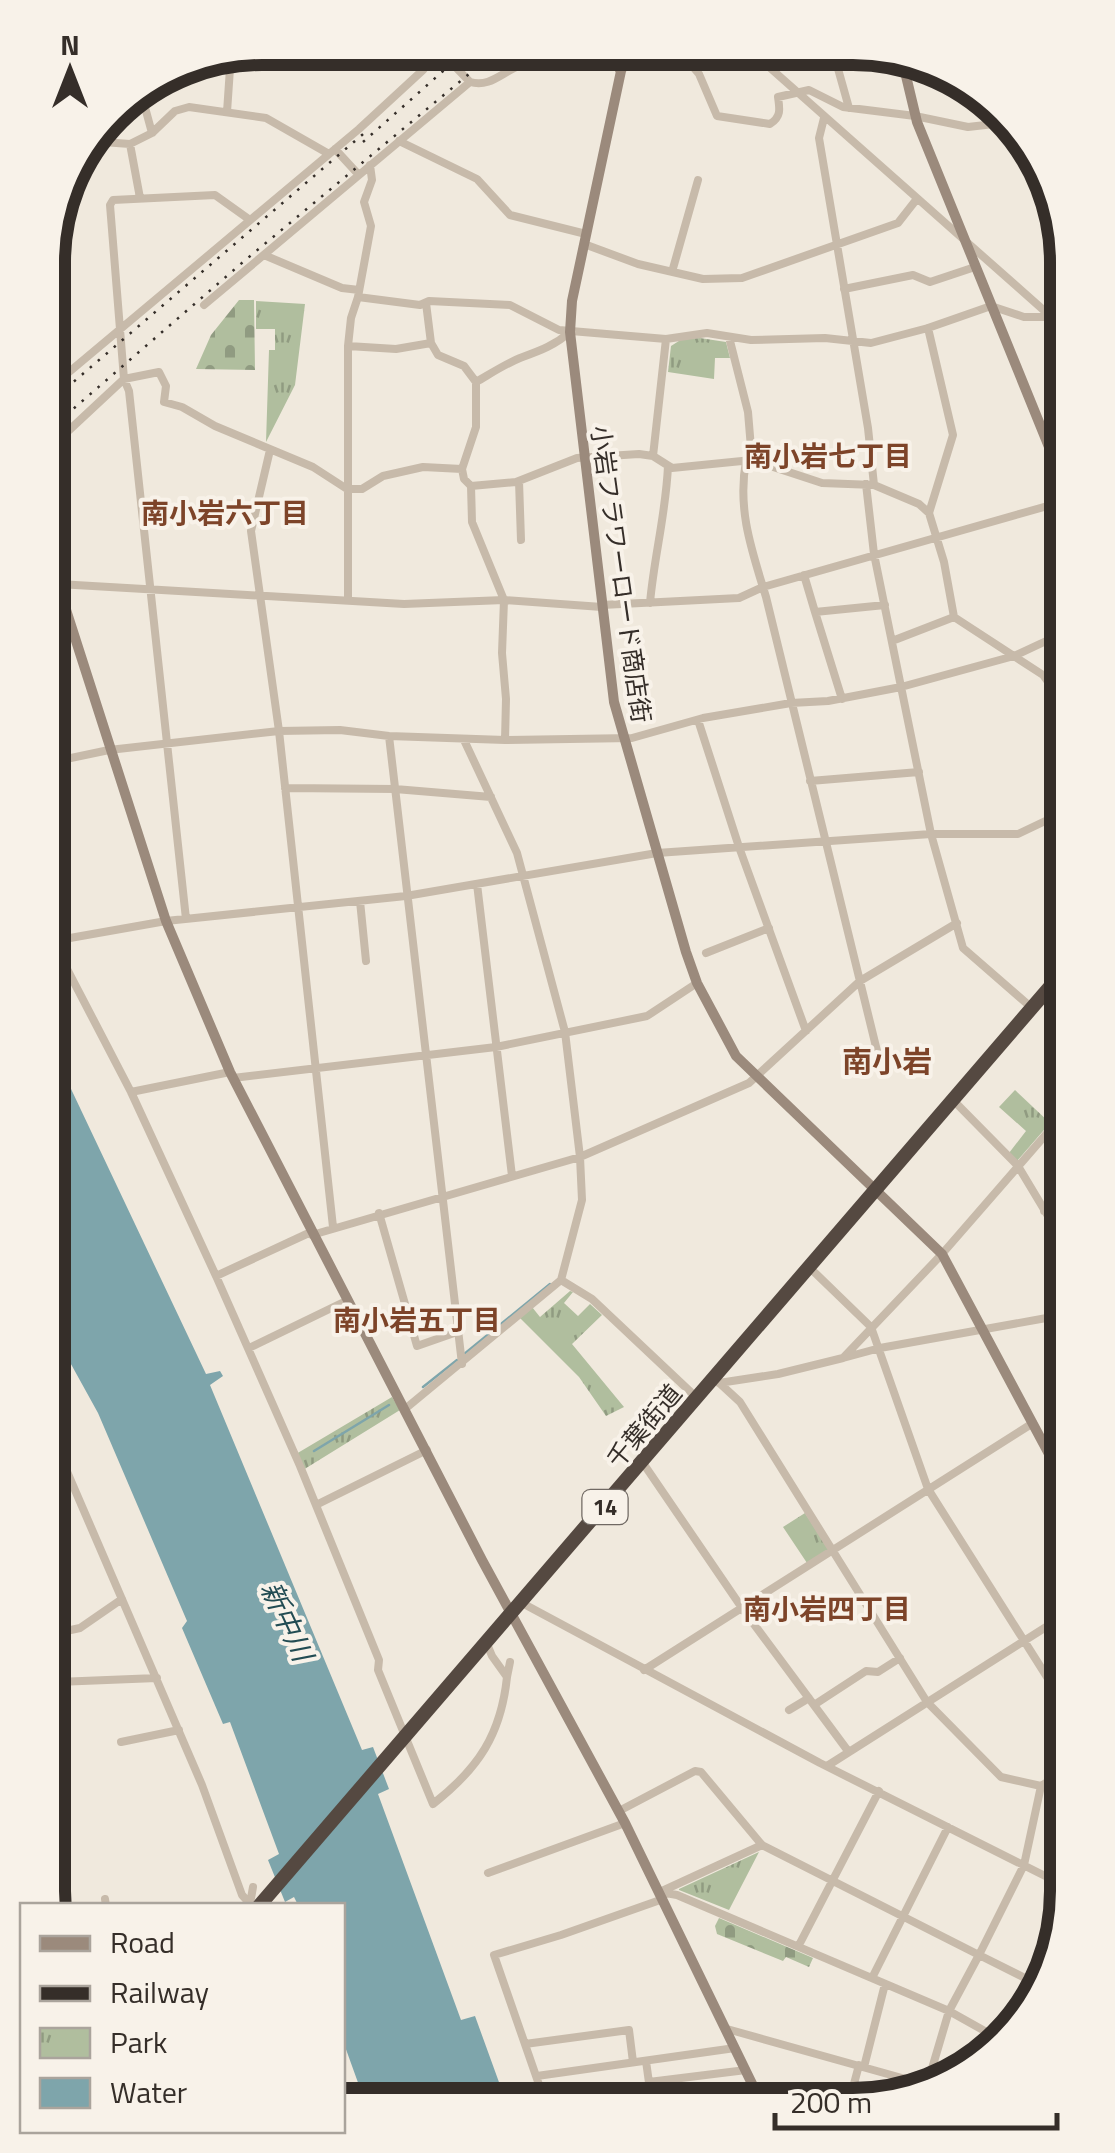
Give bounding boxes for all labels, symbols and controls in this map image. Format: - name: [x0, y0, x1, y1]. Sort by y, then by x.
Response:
- north arrow: [20, 20, 120, 120]
- text: N: [60, 23, 80, 66]
- street label: 小岩フラワーロード商店街: [581, 423, 661, 725]
- district label: 南小岩七丁目: [744, 434, 912, 477]
- district label: 南小岩六丁目: [141, 491, 309, 534]
- district label: 南小岩: [842, 1038, 932, 1084]
- district label: 南小岩五丁目: [333, 1298, 501, 1341]
- street label: 千葉街道: [597, 1375, 691, 1477]
- road number: 14: [582, 1490, 628, 1524]
- water label: 新中川: [250, 1574, 326, 1671]
- district label: 南小岩四丁目: [743, 1587, 911, 1630]
- legend: [20, 1903, 345, 2133]
- text: Road: [110, 1919, 175, 1965]
- text: Railway: [110, 1969, 209, 2015]
- text: Park: [110, 2019, 167, 2065]
- scale bar: [775, 2068, 1058, 2130]
- text: Water: [110, 2069, 187, 2115]
- text: 200 m: [790, 2079, 872, 2125]

